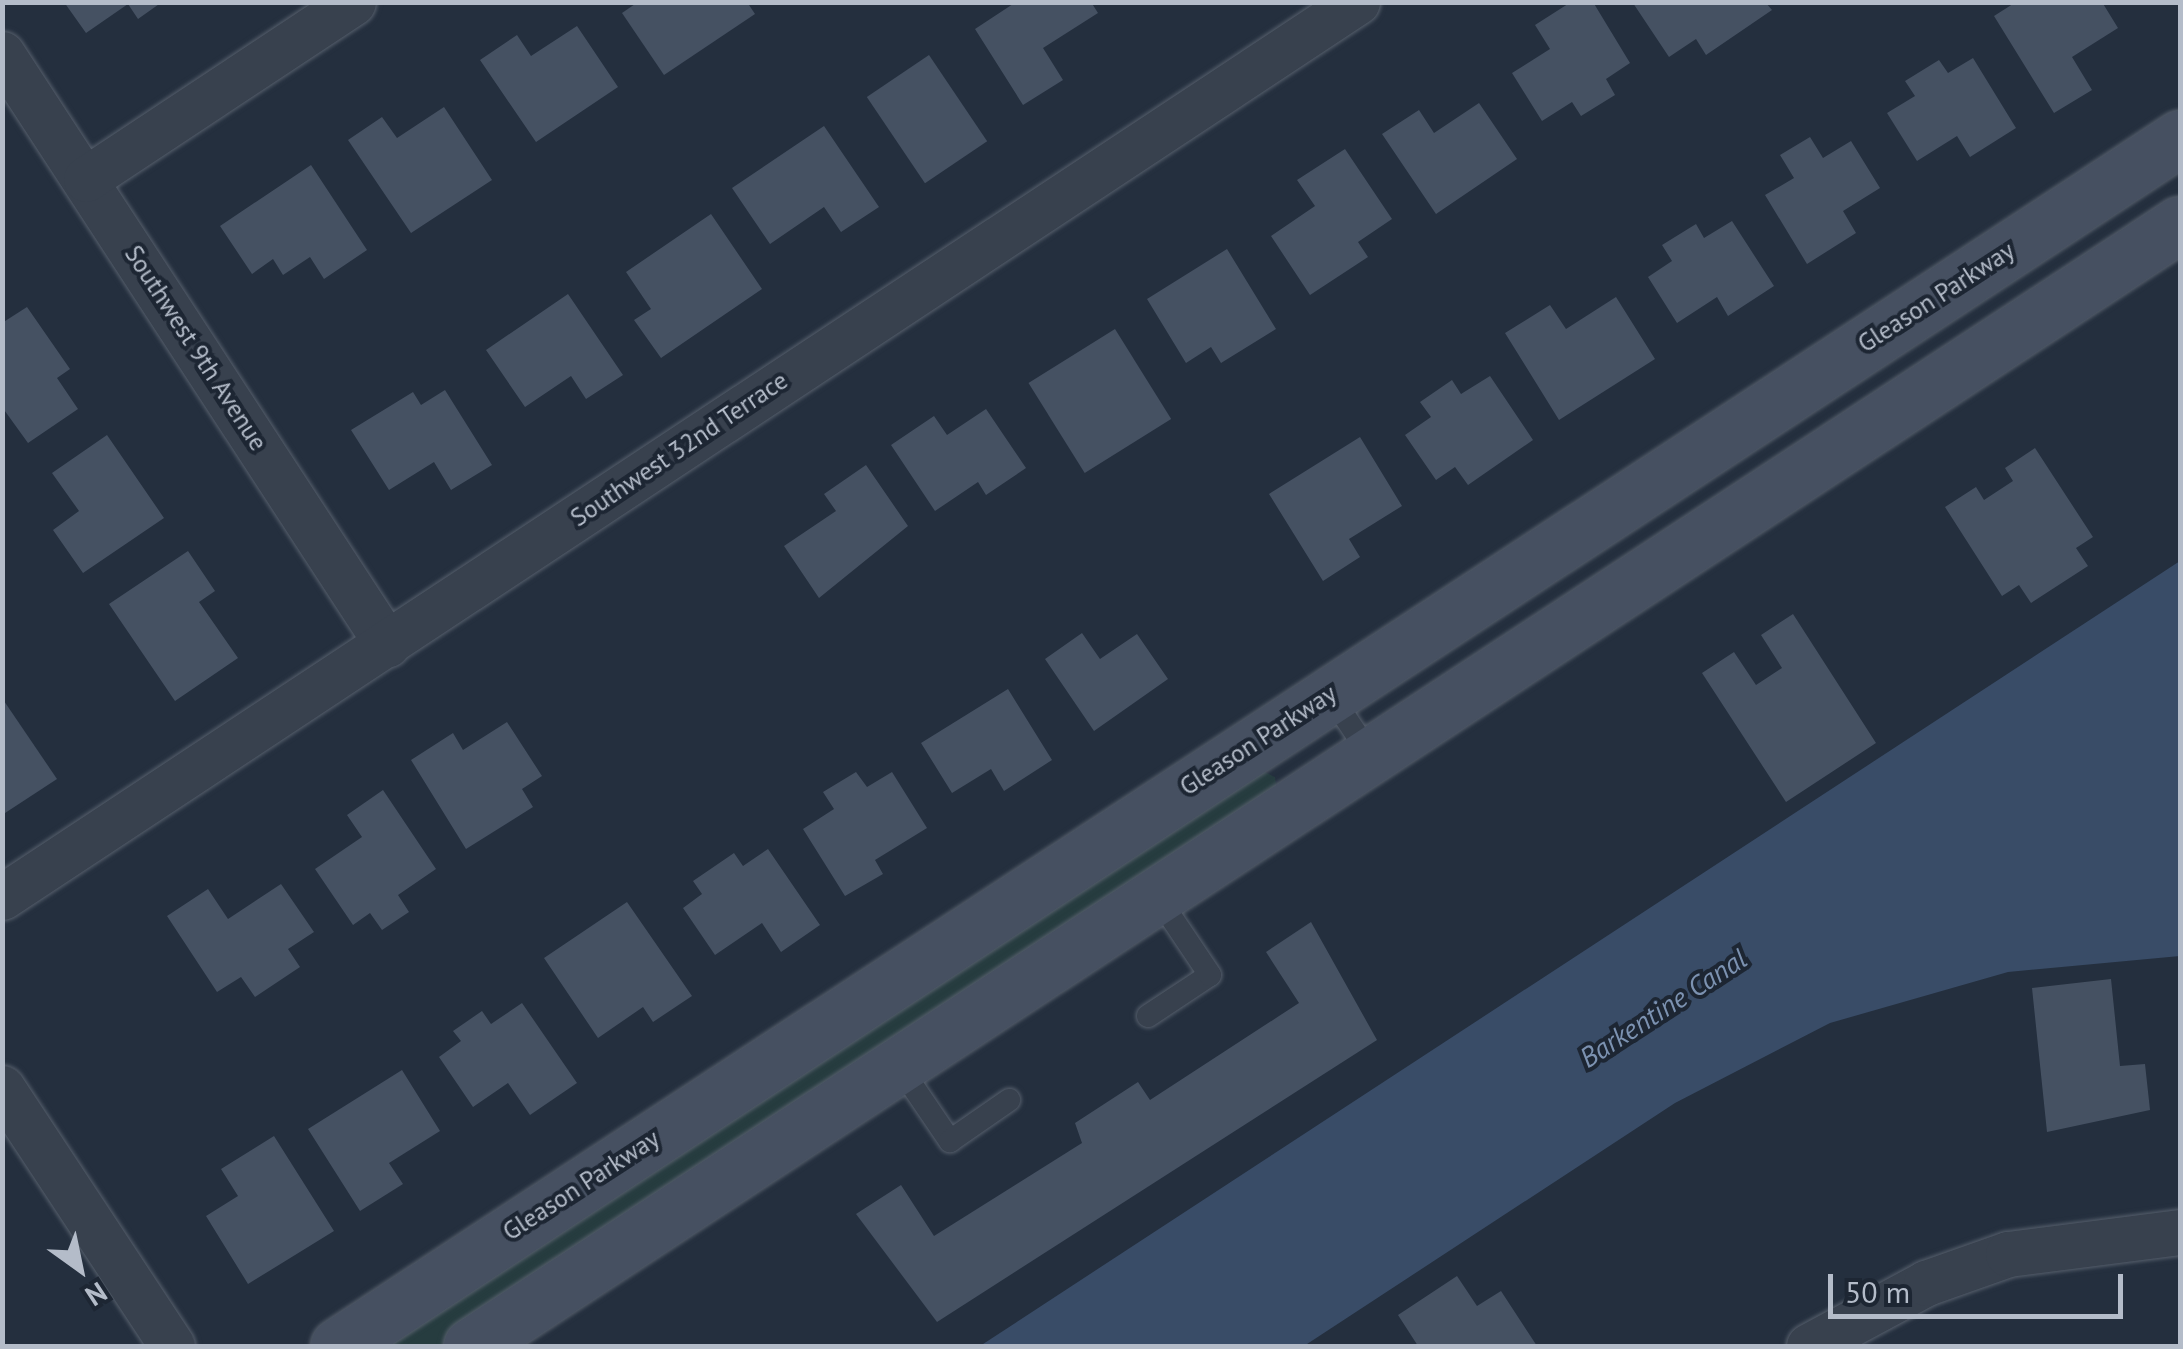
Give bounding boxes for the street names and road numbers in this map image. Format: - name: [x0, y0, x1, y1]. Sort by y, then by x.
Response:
- street label: Gleason Parkway: [1852, 235, 2020, 359]
- street label: Southwest 9th Avenue: [118, 239, 274, 457]
- street label: Southwest 32nd Terrace: [564, 365, 794, 533]
- street label: Gleason Parkway: [1174, 678, 1342, 802]
- street label: Gleason Parkway: [497, 1123, 665, 1247]

